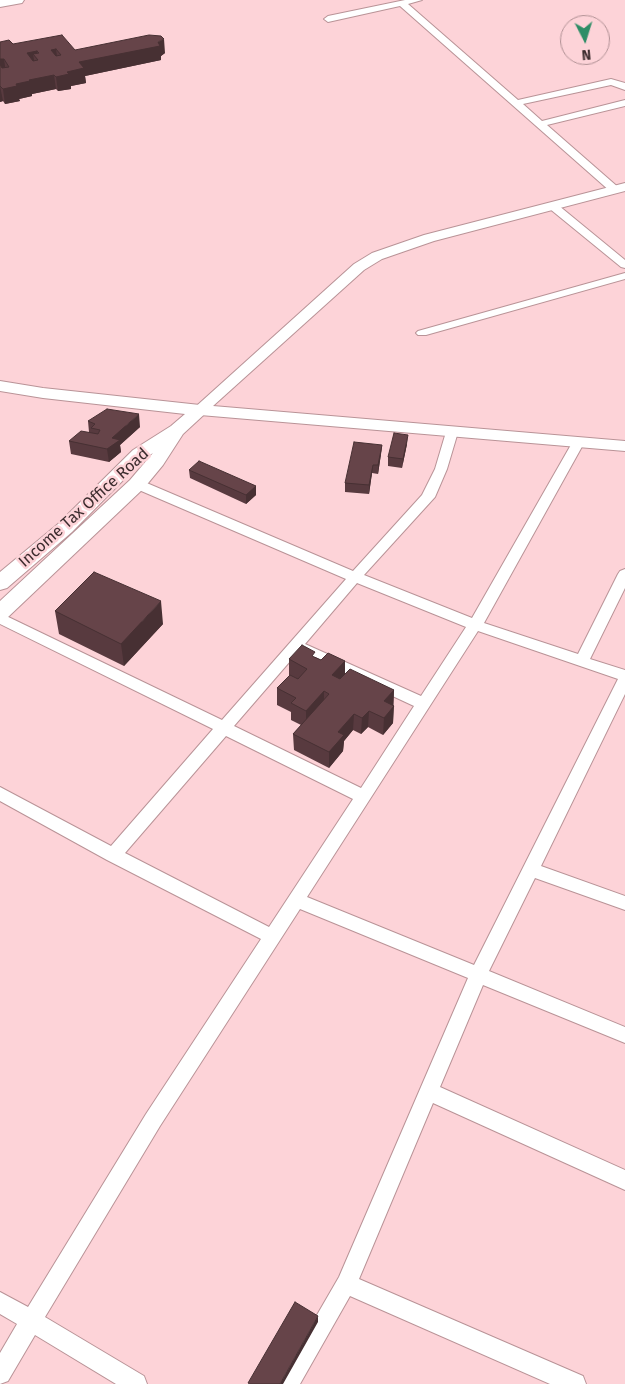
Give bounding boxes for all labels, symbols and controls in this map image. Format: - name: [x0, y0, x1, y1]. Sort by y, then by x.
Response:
- north arrow: [560, 15, 610, 65]
- text: N: [581, 46, 592, 63]
- street label: Income Tax Office Road: [15, 445, 153, 571]

